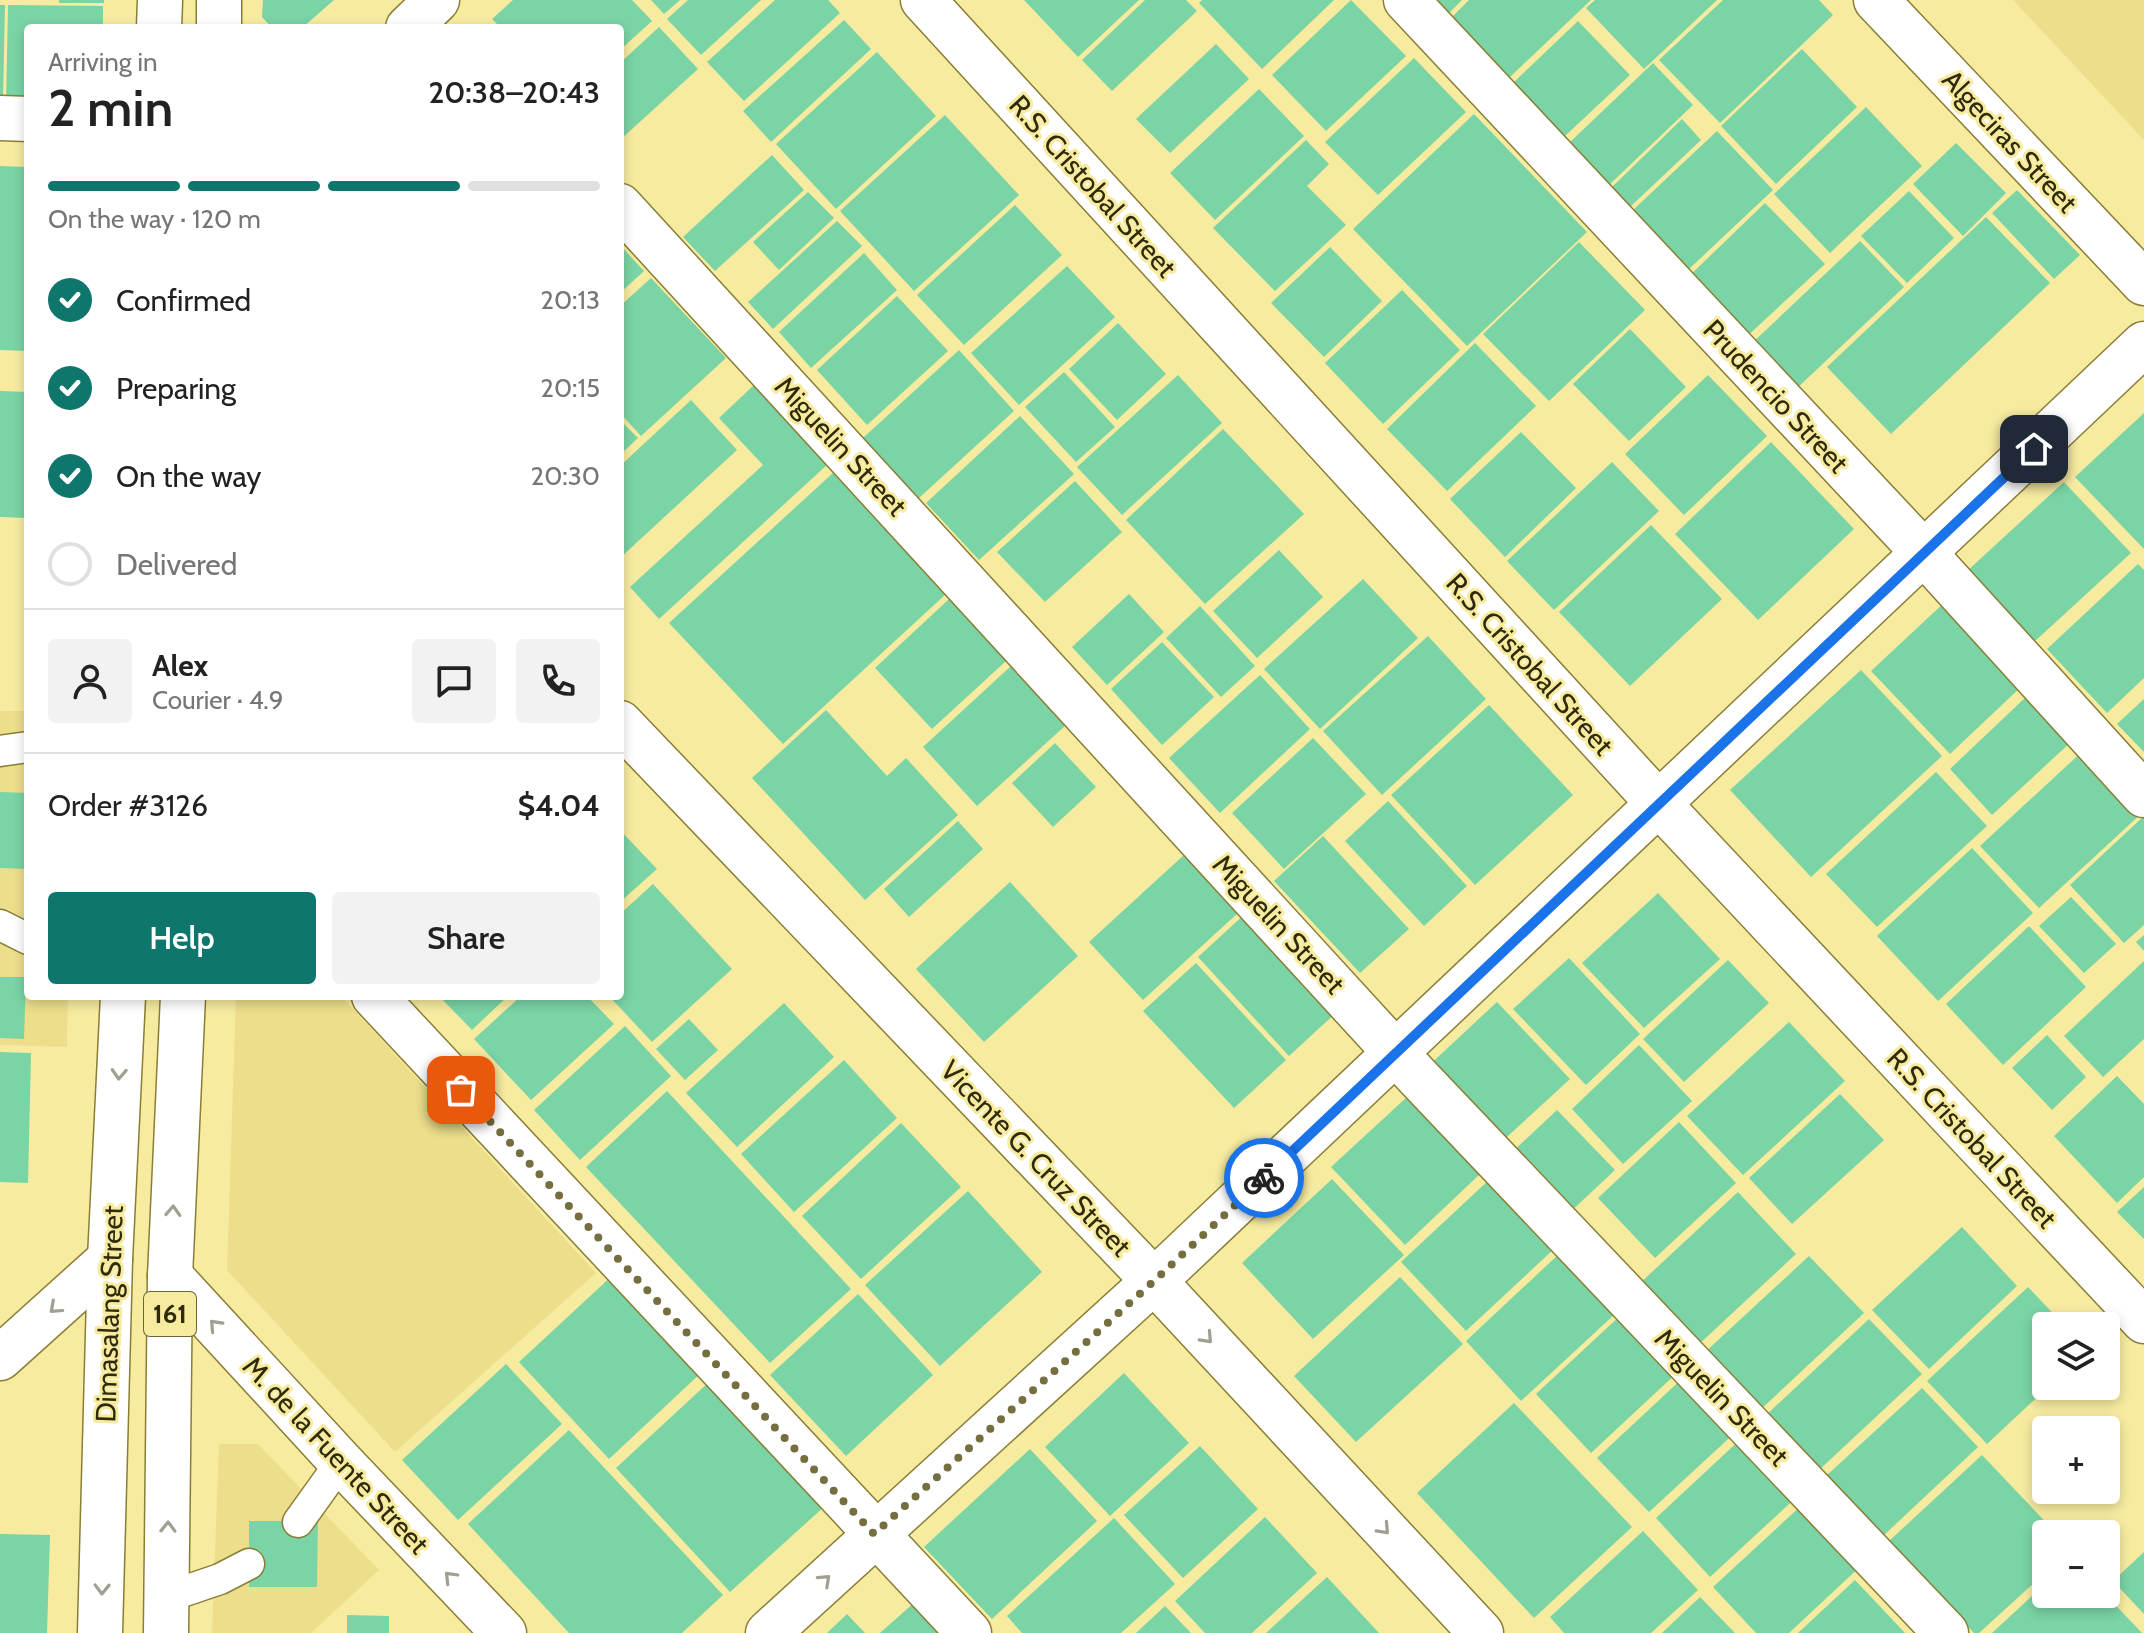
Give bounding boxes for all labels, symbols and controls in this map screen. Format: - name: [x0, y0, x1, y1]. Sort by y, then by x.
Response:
- text: Arriving in: [48, 46, 158, 78]
- street label: Algeciras Street: [1935, 63, 2085, 219]
- text: 20:38–20:43: [428, 74, 600, 111]
- text: 2 min: [48, 76, 173, 139]
- street label: R.S. Cristobal Street: [1002, 88, 1184, 284]
- text: On the way · 120 m: [48, 203, 261, 235]
- icon: check: [48, 278, 92, 322]
- text: Confirmed: [116, 282, 251, 319]
- text: 20:13: [540, 284, 600, 316]
- street label: Prudencio Street: [1696, 312, 1856, 480]
- icon: check: [48, 366, 92, 410]
- street label: Miguelin Street: [768, 369, 914, 523]
- text: Preparing: [116, 370, 236, 407]
- text: 20:15: [540, 372, 600, 404]
- pin: [2000, 415, 2068, 483]
- icon: home: [2012, 427, 2056, 471]
- icon: check: [48, 454, 92, 498]
- text: On the way: [116, 458, 261, 495]
- text: 20:30: [531, 460, 600, 492]
- text: Delivered: [116, 546, 237, 583]
- street label: R.S. Cristobal Street: [1439, 566, 1621, 762]
- button: person: [48, 639, 132, 723]
- button: chat: [412, 639, 496, 723]
- button: phone: [516, 639, 600, 723]
- text: Alex: [152, 647, 208, 684]
- text: Courier · 4.9: [152, 684, 284, 716]
- text: Order #3126: [48, 787, 208, 824]
- text: $4.04: [518, 787, 600, 824]
- street label: Miguelin Street: [1206, 847, 1352, 1001]
- button: Help: [48, 892, 316, 984]
- button: Share: [332, 892, 600, 984]
- street label: R.S. Cristobal Street: [1880, 1041, 2064, 1235]
- street label: Vicente G. Cruz Street: [934, 1053, 1138, 1263]
- pin: [427, 1056, 495, 1124]
- one-way arrow: [111, 1068, 128, 1081]
- icon: bag: [439, 1068, 483, 1112]
- courier: [1224, 1138, 1304, 1218]
- icon: bike: [1242, 1156, 1286, 1200]
- one-way arrow: [164, 1204, 181, 1217]
- street label: Dimasalang Street: [88, 1205, 130, 1423]
- road number: 161: [144, 1292, 196, 1336]
- one-way arrow: [50, 1299, 64, 1314]
- map controls: [2032, 1312, 2120, 1608]
- button: layers: [2032, 1312, 2120, 1400]
- one-way arrow: [210, 1320, 224, 1335]
- street label: Miguelin Street: [1648, 1321, 1796, 1473]
- one-way arrow: [1197, 1329, 1211, 1344]
- street label: M. de la Fuente Street: [236, 1349, 436, 1561]
- button: +: [2032, 1416, 2120, 1504]
- one-way arrow: [1375, 1519, 1389, 1534]
- one-way arrow: [159, 1520, 177, 1533]
- button: −: [2032, 1520, 2120, 1608]
- one-way arrow: [445, 1571, 459, 1586]
- one-way arrow: [816, 1574, 830, 1589]
- one-way arrow: [93, 1583, 110, 1596]

